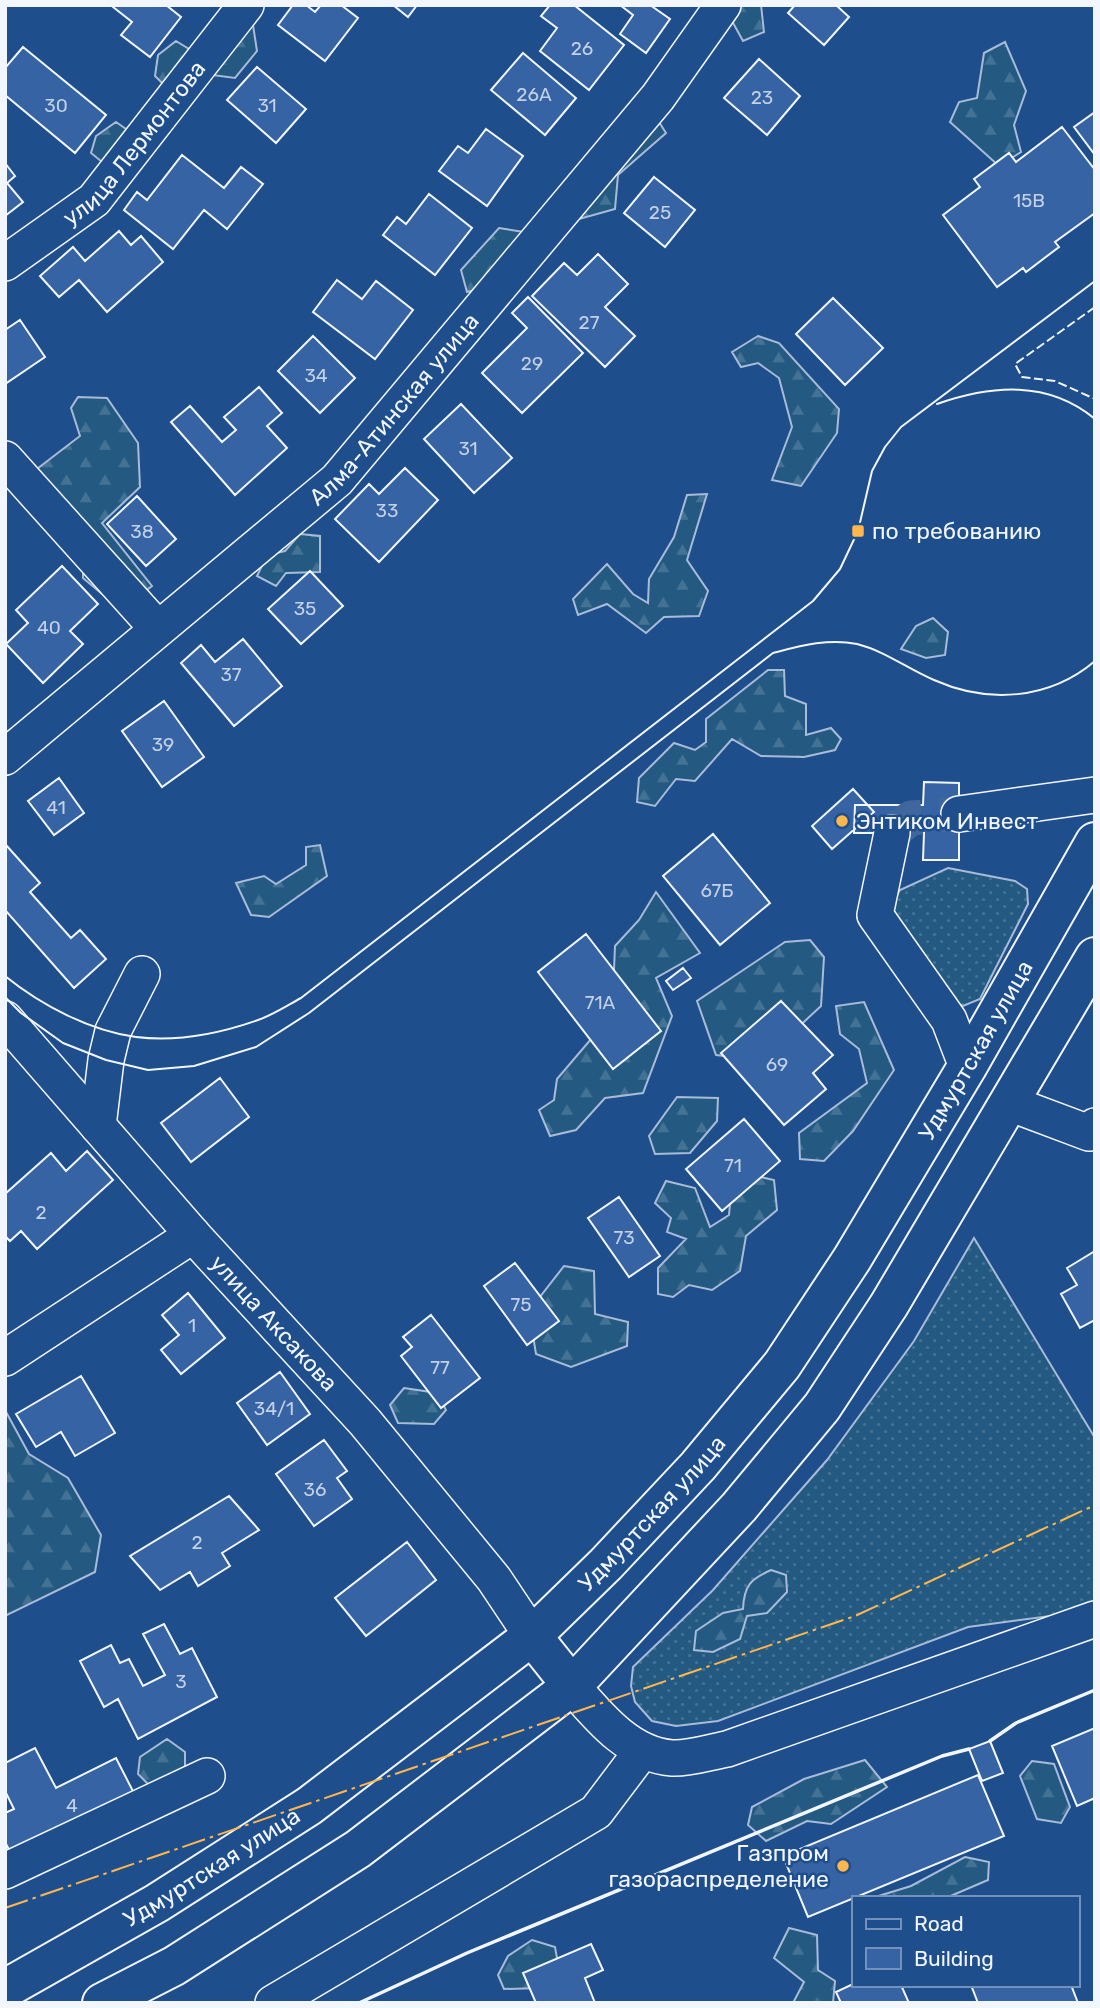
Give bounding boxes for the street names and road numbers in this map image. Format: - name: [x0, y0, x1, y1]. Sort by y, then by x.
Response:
- street label: улица Лермонтова: [57, 55, 211, 232]
- street label: Алма-Атинская улица: [303, 307, 485, 511]
- street label: Удмуртская улица: [912, 955, 1039, 1145]
- street label: улица Аксакова: [204, 1249, 344, 1397]
- street label: Удмуртская улица: [572, 1430, 732, 1597]
- street label: Удмуртская улица: [119, 1801, 305, 1933]

